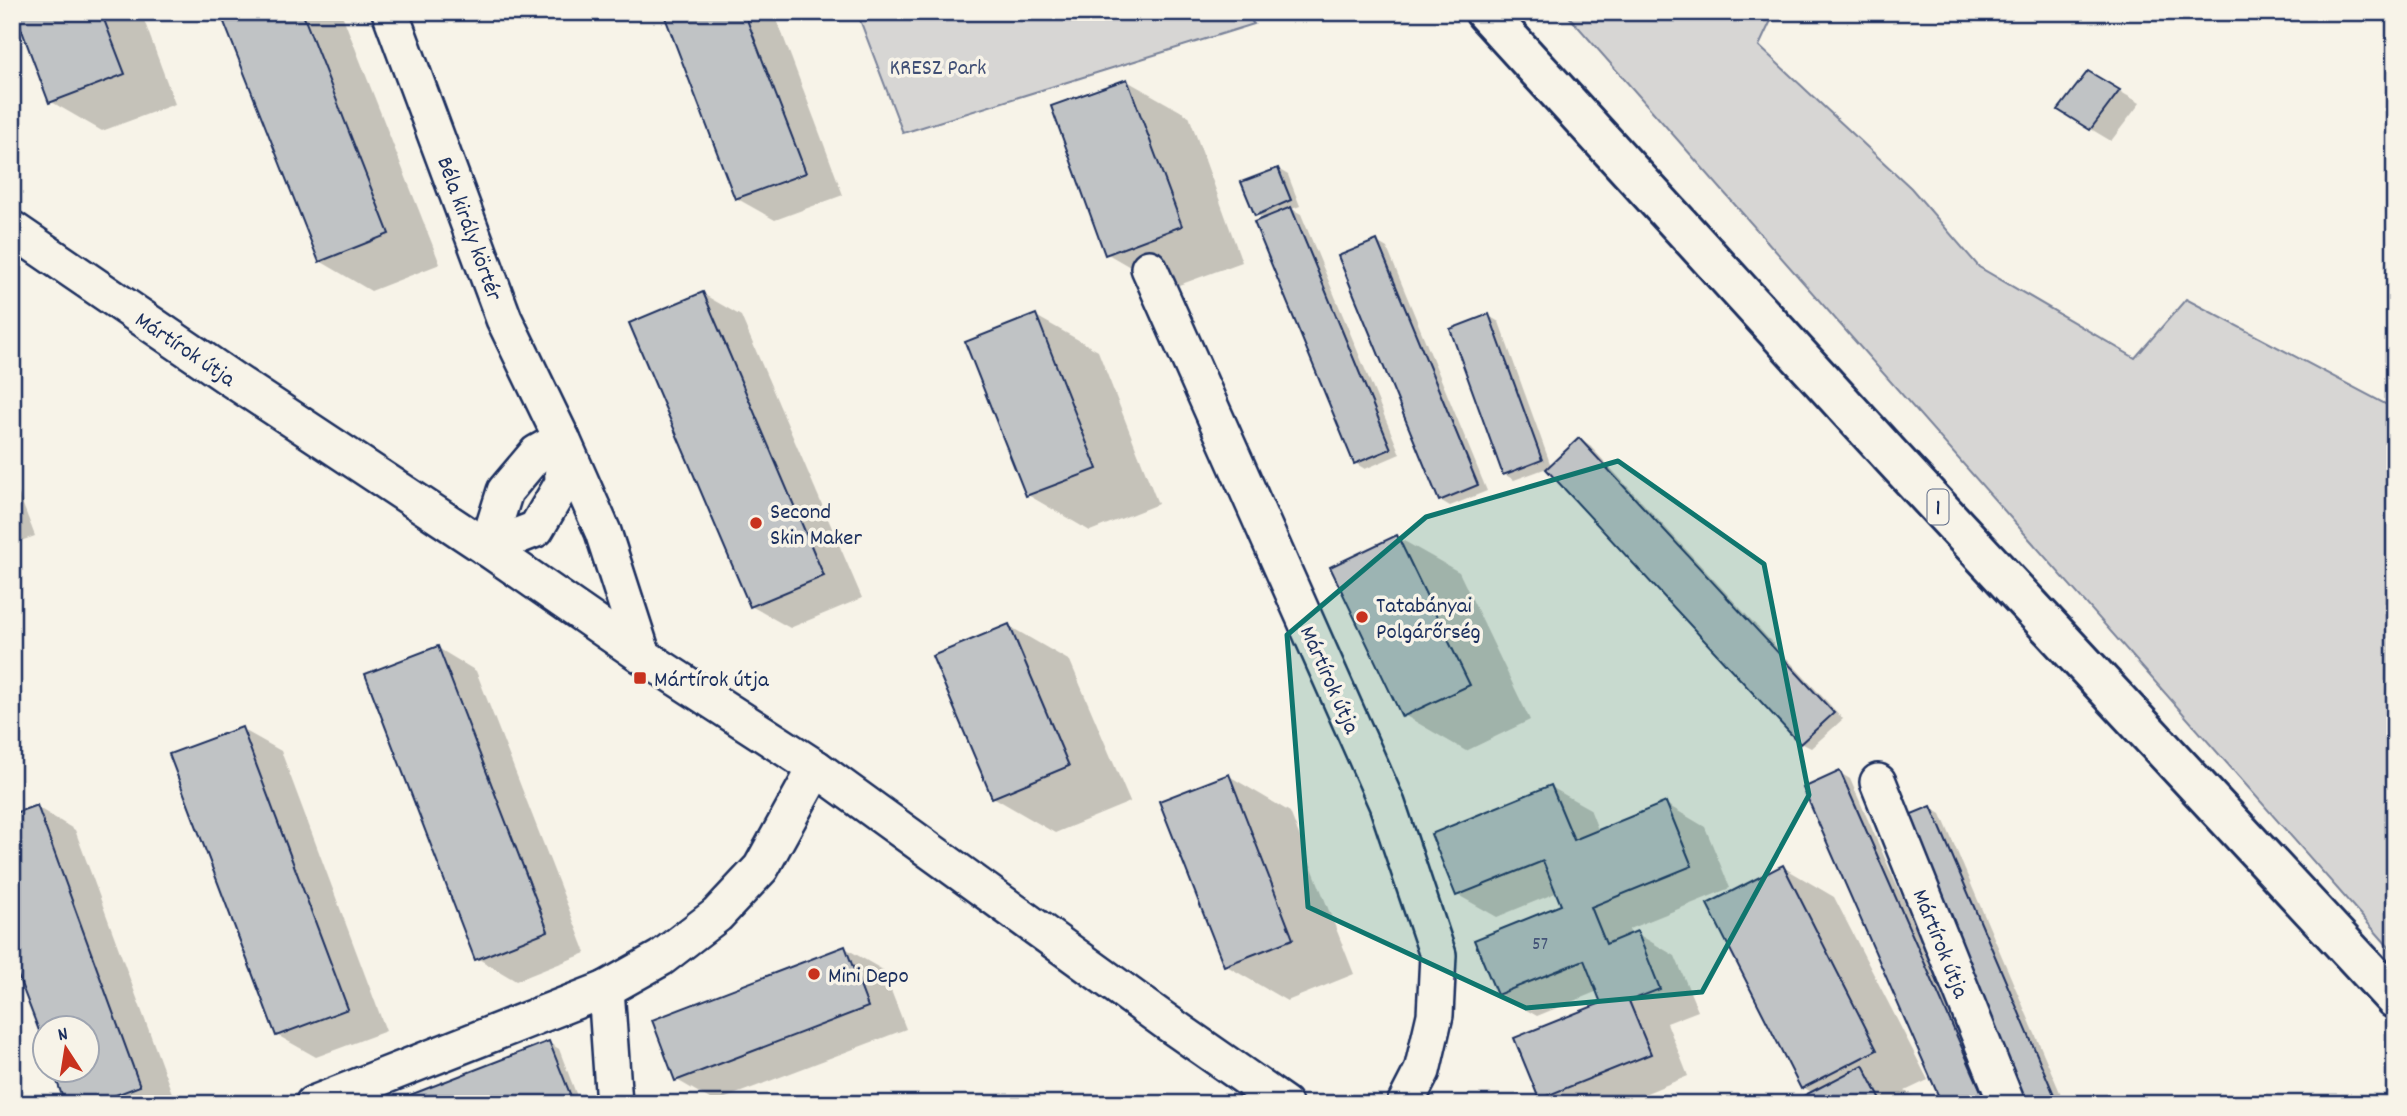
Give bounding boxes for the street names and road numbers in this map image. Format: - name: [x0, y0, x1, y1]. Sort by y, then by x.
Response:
- street label: Béla király körtér: [426, 153, 509, 306]
- street label: Mártírok útja: [127, 305, 242, 397]
- road number: 1: [1927, 490, 1948, 524]
- street label: Mártírok útja: [1289, 621, 1367, 741]
- street label: Mártírok útja: [1902, 885, 1976, 1005]

